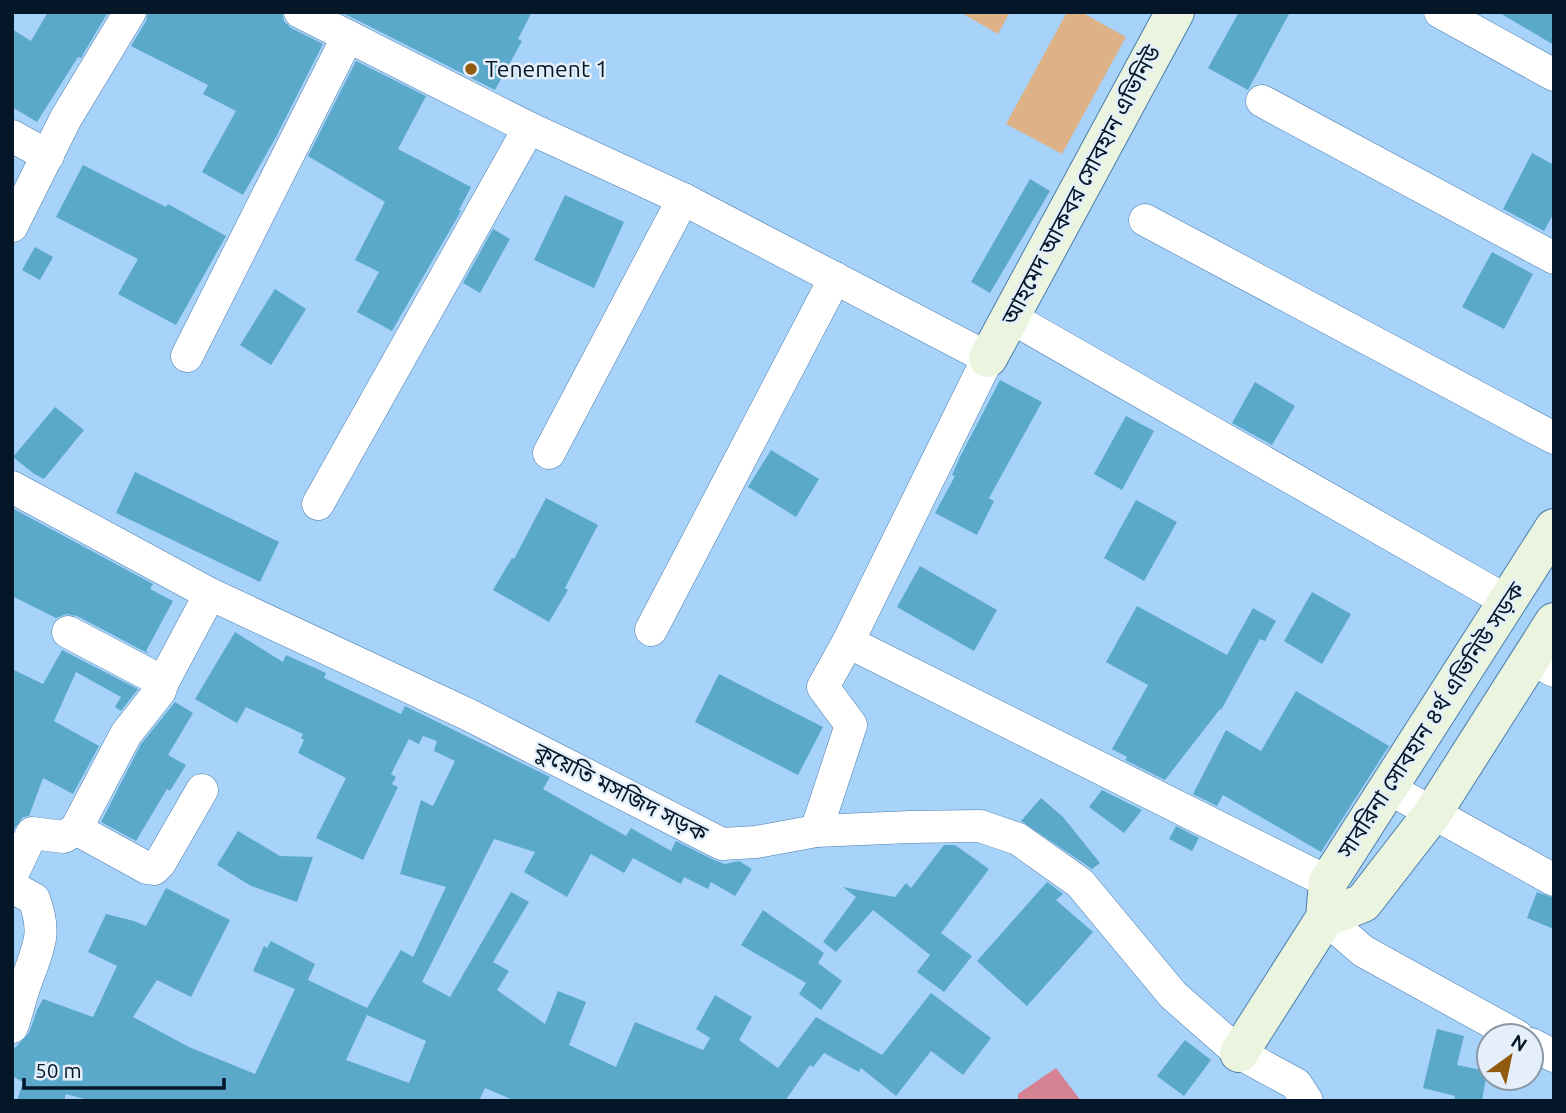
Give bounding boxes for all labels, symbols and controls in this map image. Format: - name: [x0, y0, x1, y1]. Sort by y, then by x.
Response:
- street label: আহমেদ আকবর সোবহান এভিনিউ: [996, 40, 1165, 330]
- place label: Tenement 1: [485, 56, 608, 81]
- marker: Tenement 1: [463, 61, 479, 77]
- street label: সাবরিনা সোবহান ৪র্থ এভিনিউ সড়ক: [1332, 577, 1529, 863]
- street label: কুয়েতি মসজিদ সড়ক: [529, 737, 712, 848]
- north arrow: [1475, 1022, 1545, 1092]
- text: N: [1507, 1030, 1531, 1056]
- scale bar: [24, 1046, 224, 1090]
- text: 50 m: [35, 1058, 82, 1082]

